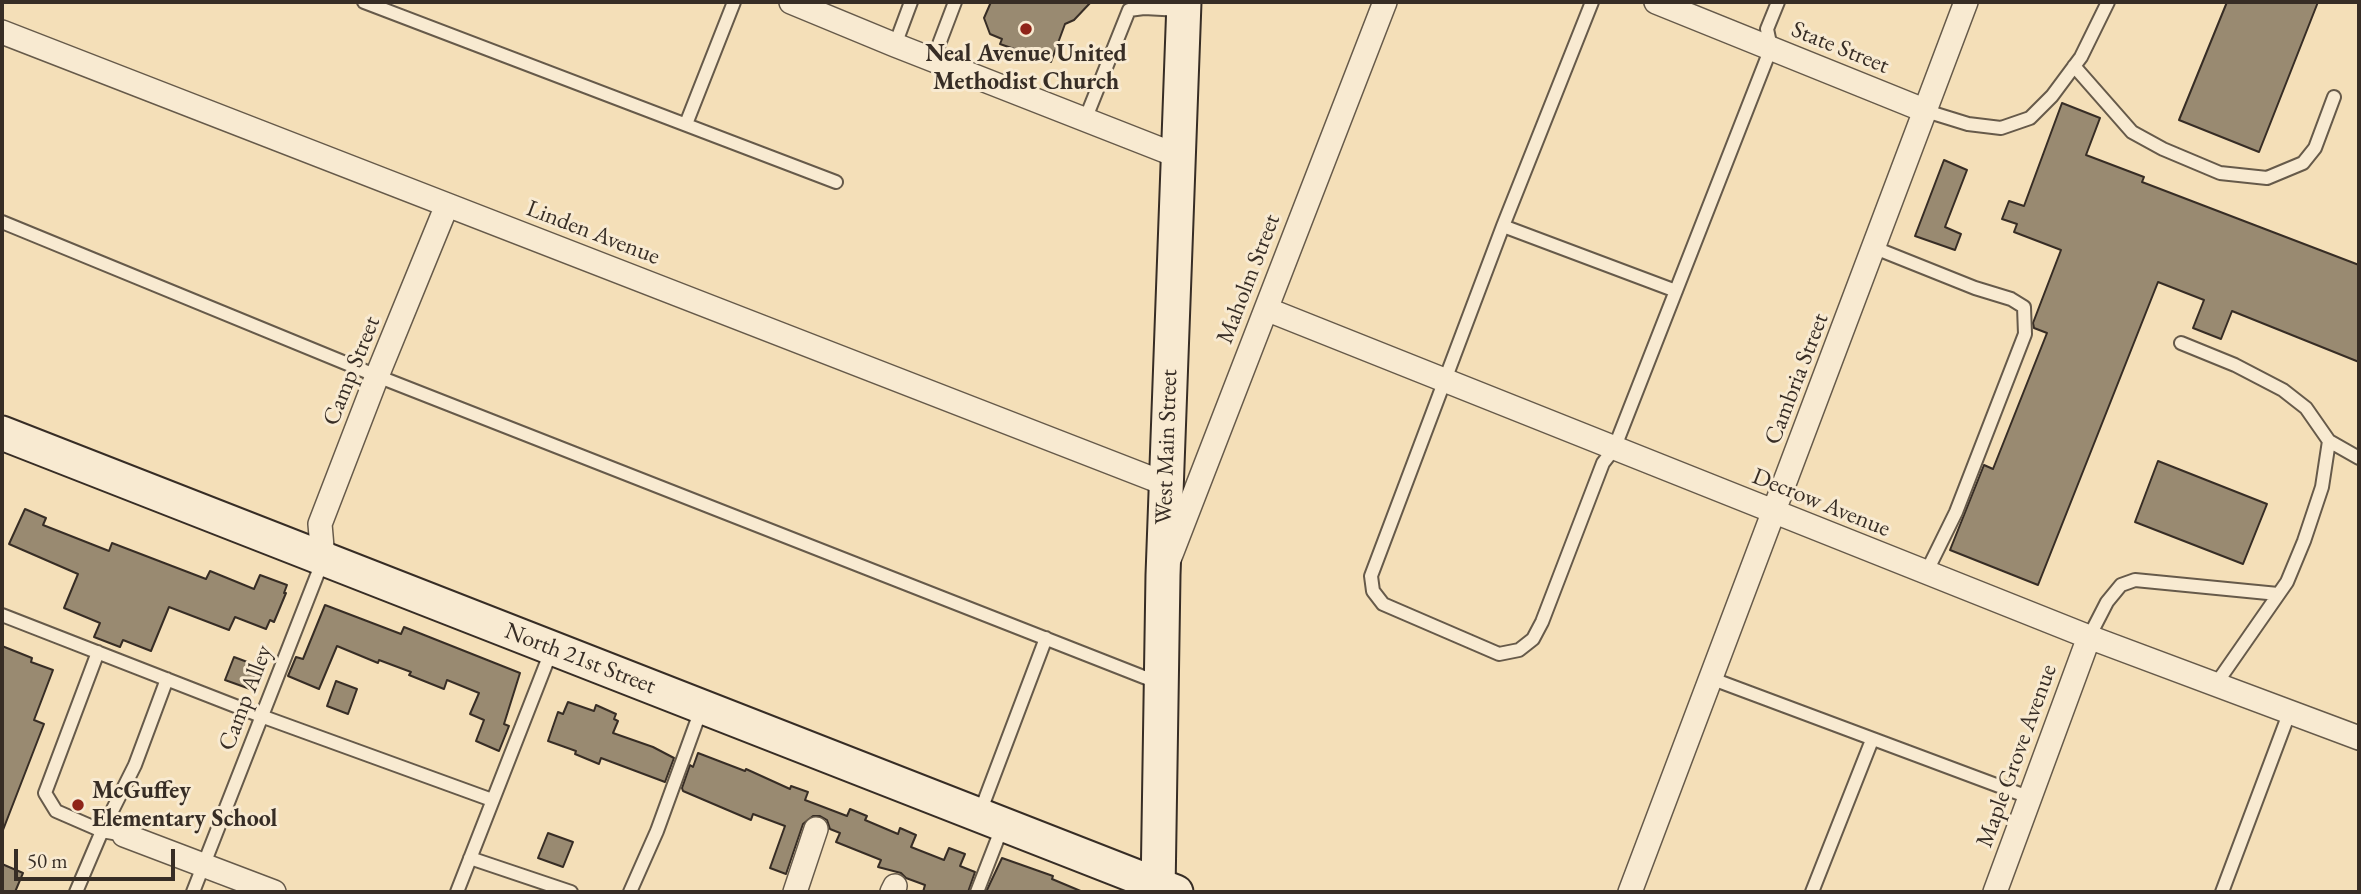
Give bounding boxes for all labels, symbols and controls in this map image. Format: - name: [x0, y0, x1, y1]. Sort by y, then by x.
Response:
- street label: State Street: [1787, 15, 1893, 81]
- marker: Neal Avenue United Methodist Church: [1018, 21, 1034, 37]
- place label: Neal Avenue United Methodist Church: [925, 40, 1127, 96]
- street label: Linden Avenue: [522, 194, 664, 272]
- street label: Maholm Street: [1211, 210, 1287, 348]
- street label: Cambria Street: [1759, 309, 1835, 449]
- street label: Camp Street: [317, 312, 387, 430]
- street label: West Main Street: [1150, 369, 1184, 525]
- street label: Decrow Avenue: [1748, 462, 1894, 544]
- street label: North 21st Street: [500, 617, 660, 701]
- street label: Camp Alley: [213, 641, 279, 755]
- street label: Maple Grove Avenue: [1971, 661, 2063, 851]
- place label: McGuffey Elementary School: [92, 777, 277, 833]
- marker: McGuffey Elementary School: [70, 797, 86, 813]
- scale bar: [18, 834, 178, 878]
- text: 50 m: [27, 847, 68, 874]

